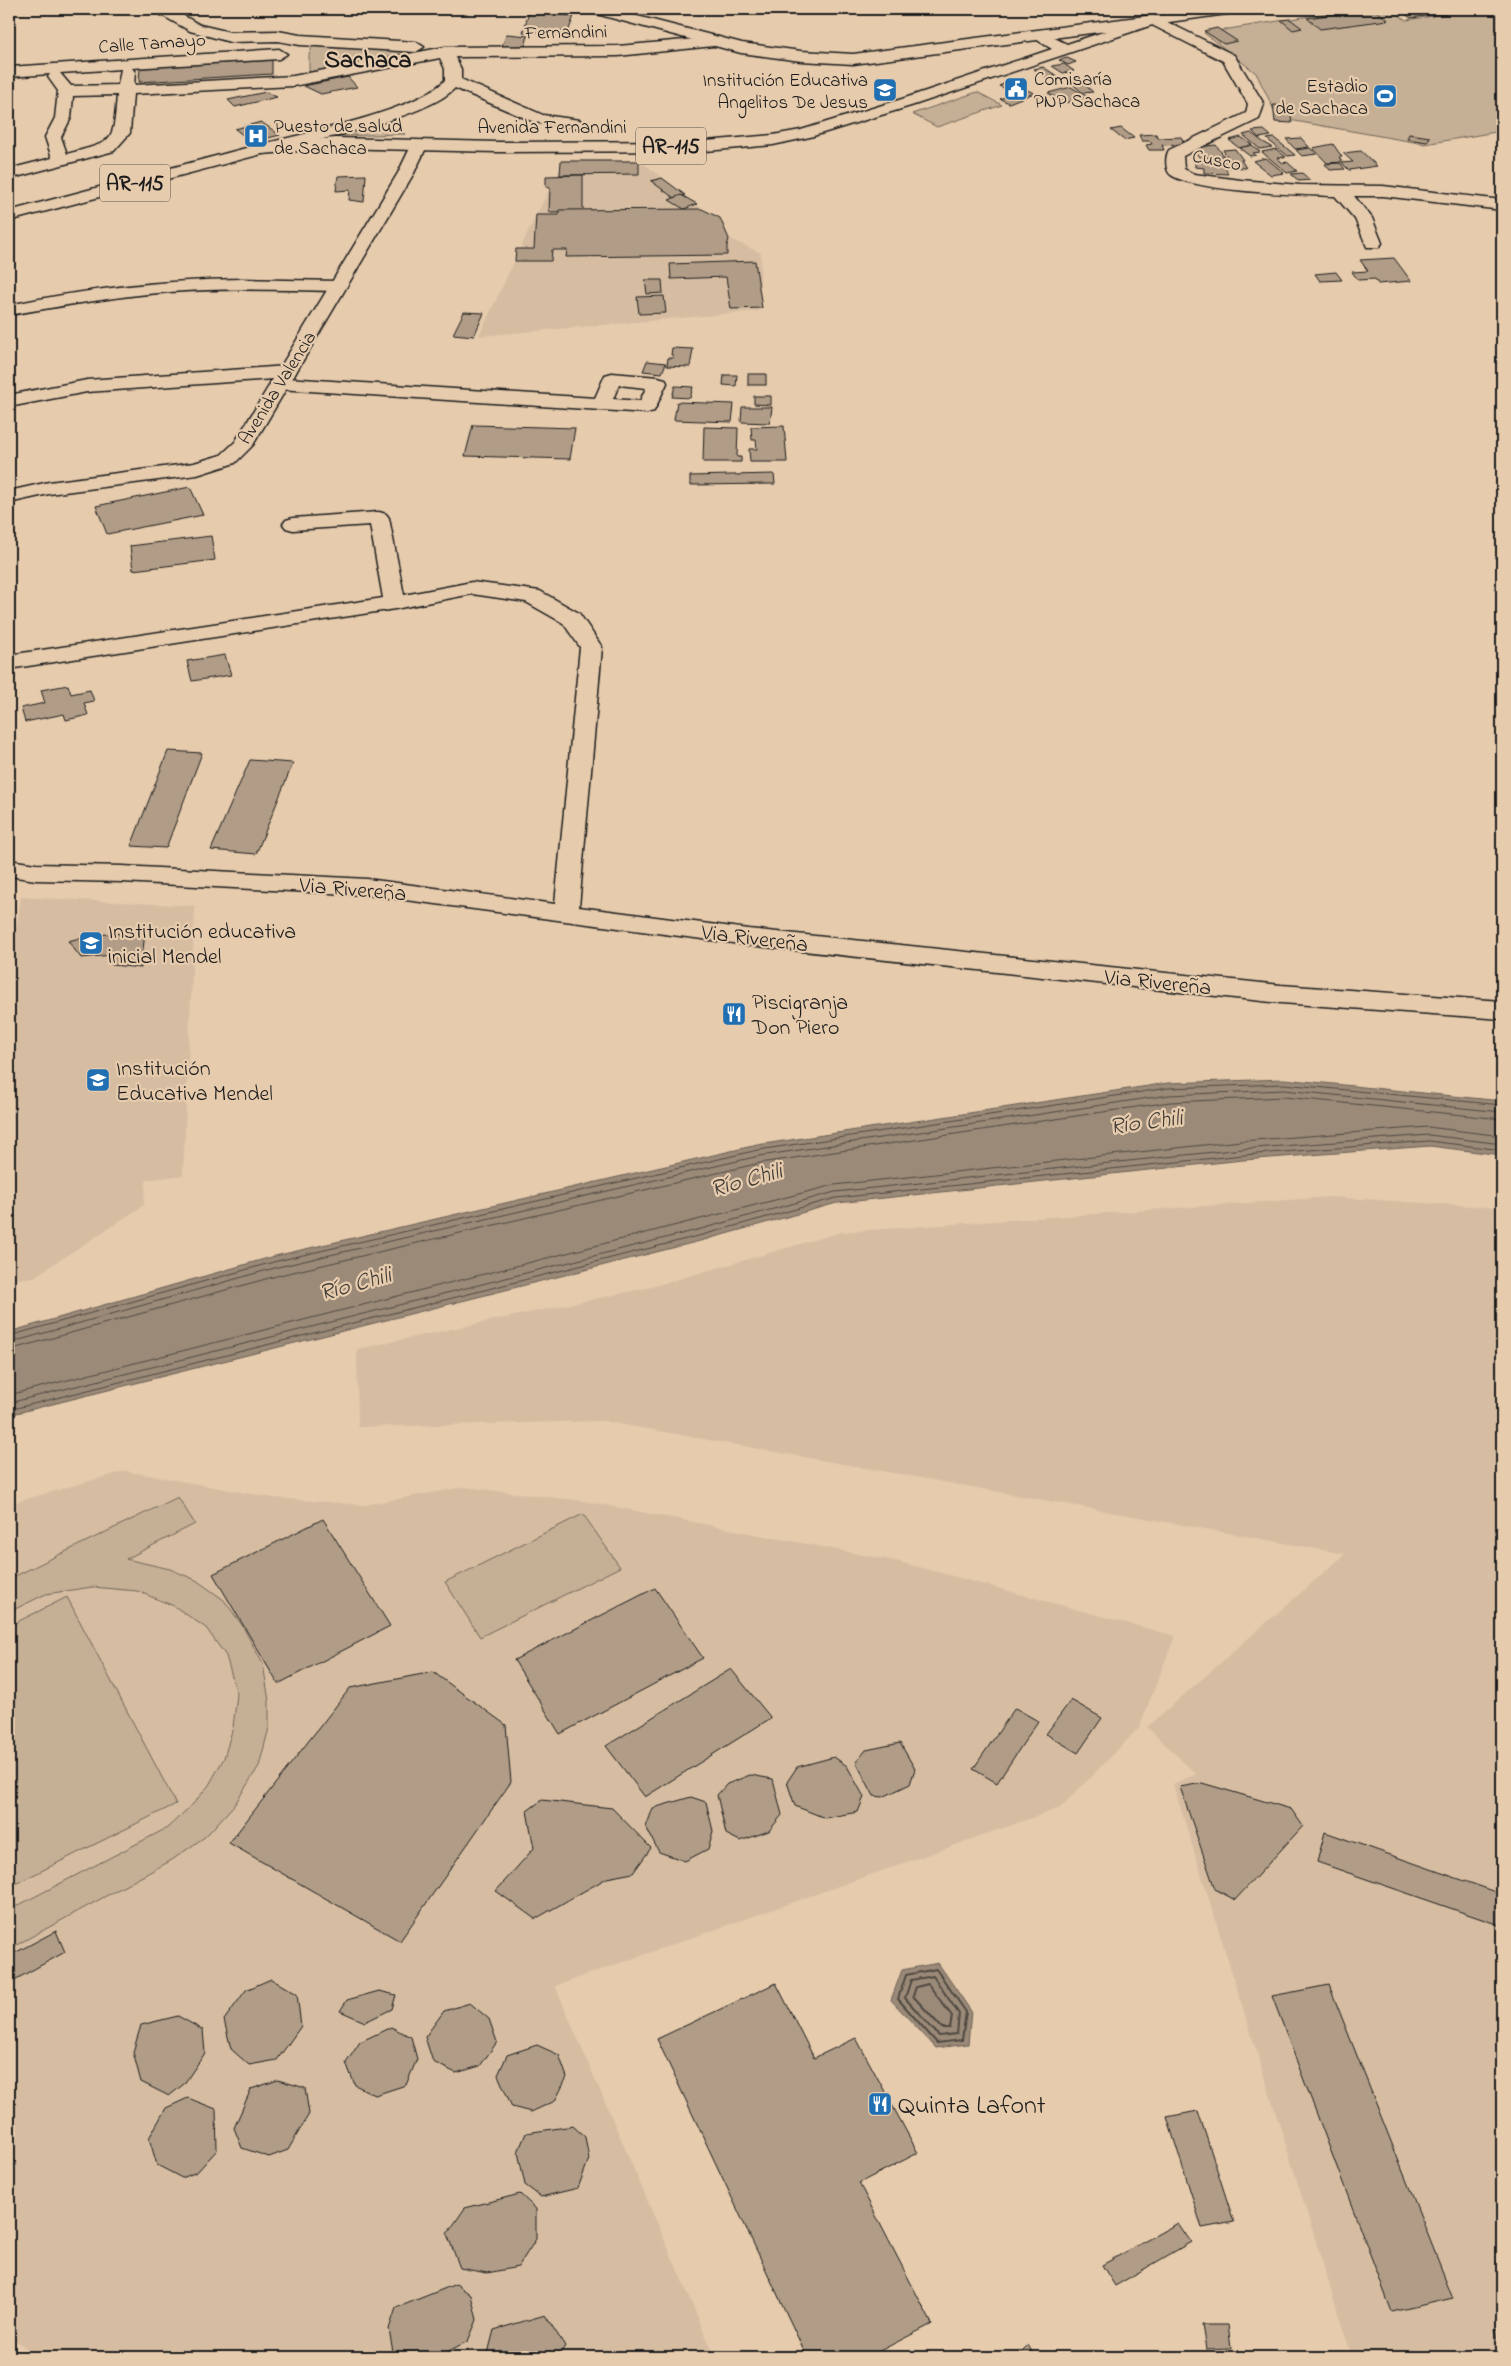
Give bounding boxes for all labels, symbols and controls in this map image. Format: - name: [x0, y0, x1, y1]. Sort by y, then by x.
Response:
- street label: Fernandini: [524, 19, 608, 48]
- street label: Calle Tamayo: [98, 27, 207, 63]
- district label: Sachaca: [325, 44, 412, 79]
- place label: Comisaría PNP Sachaca: [1034, 67, 1140, 116]
- place label: Institución Educativa Angelitos De Jesus: [703, 68, 868, 119]
- place label: Estadio de Sachaca: [1275, 74, 1368, 123]
- public building icon: Comisaría PNP Sachaca: [1003, 76, 1029, 102]
- school or university icon: Institución Educativa Angelitos De Jesus: [872, 77, 898, 103]
- sports icon: Estadio de Sachaca: [1372, 83, 1398, 109]
- place label: Puesto de salud de Sachaca: [274, 114, 403, 163]
- street label: Avenida Fernandini: [477, 115, 627, 142]
- hospital icon: Puesto de salud de Sachaca: [243, 123, 269, 149]
- road number: AR-115: [636, 128, 706, 164]
- street label: Cusco: [1190, 144, 1243, 179]
- road number: AR-115: [100, 164, 170, 202]
- street label: Avenida Valencia: [232, 326, 324, 450]
- street label: Via Rivereña: [297, 870, 408, 912]
- place label: Institución educativa inicial Mendel: [108, 917, 296, 974]
- street label: Via Rivereña: [698, 917, 810, 962]
- school or university icon: Institución educativa inicial Mendel: [78, 930, 104, 956]
- street label: Via Rivereña: [1102, 962, 1213, 1006]
- place label: Piscigranja Don Piero: [751, 988, 848, 1045]
- restaurant icon: Piscigranja Don Piero: [721, 1001, 747, 1027]
- place label: Institución Educativa Mendel: [116, 1054, 273, 1111]
- school or university icon: Institución Educativa Mendel: [85, 1067, 111, 1093]
- water label: Río Chili: [1108, 1101, 1187, 1145]
- water label: Río Chili: [707, 1154, 789, 1208]
- water label: Río Chili: [316, 1258, 398, 1312]
- place label: Quinta Lafont: [898, 2088, 1046, 2126]
- restaurant icon: Quinta Lafont: [867, 2091, 893, 2117]

